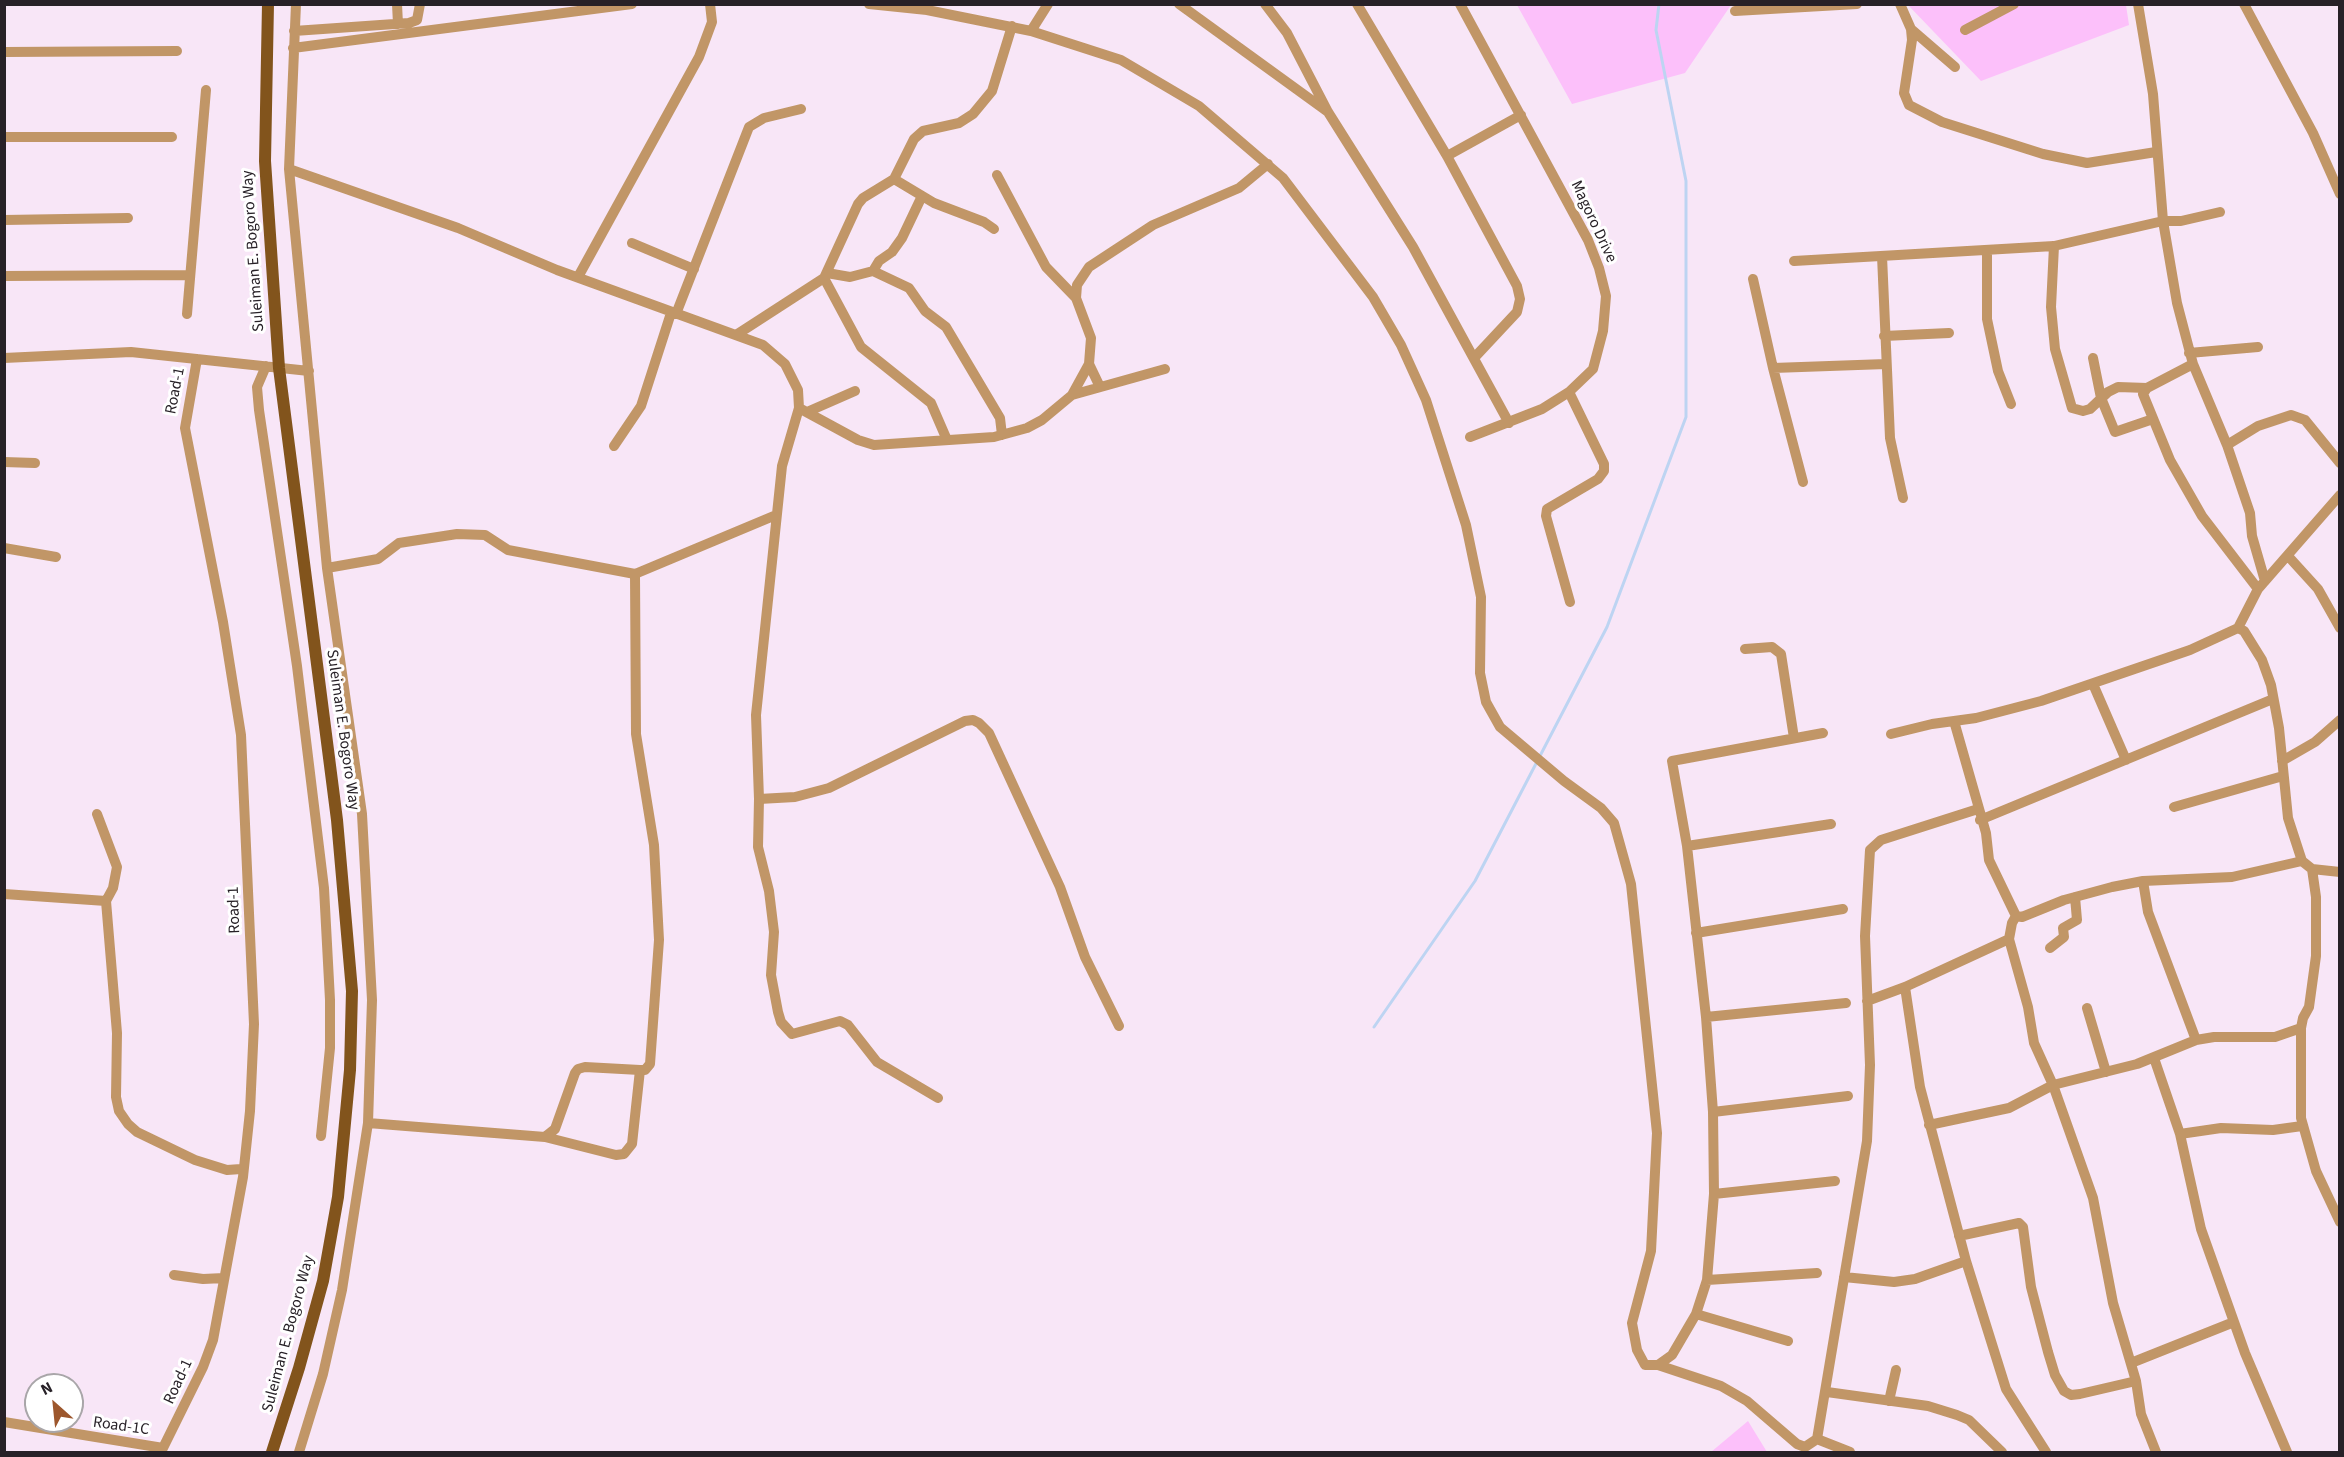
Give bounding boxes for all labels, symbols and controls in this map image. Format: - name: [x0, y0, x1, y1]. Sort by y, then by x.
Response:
- street label: Suleiman E. Bogoro Way: [239, 170, 269, 332]
- street label: Magoro Drive: [1566, 178, 1620, 266]
- street label: Road-1: [162, 366, 190, 416]
- street label: Suleiman E. Bogoro Way: [321, 649, 363, 811]
- street label: Road-1: [225, 886, 245, 934]
- street label: Suleiman E. Bogoro Way: [259, 1253, 319, 1415]
- street label: Road-1: [160, 1357, 198, 1407]
- north arrow: [24, 1373, 84, 1433]
- text: N: [37, 1377, 56, 1401]
- street label: Road-1C: [92, 1414, 150, 1440]

